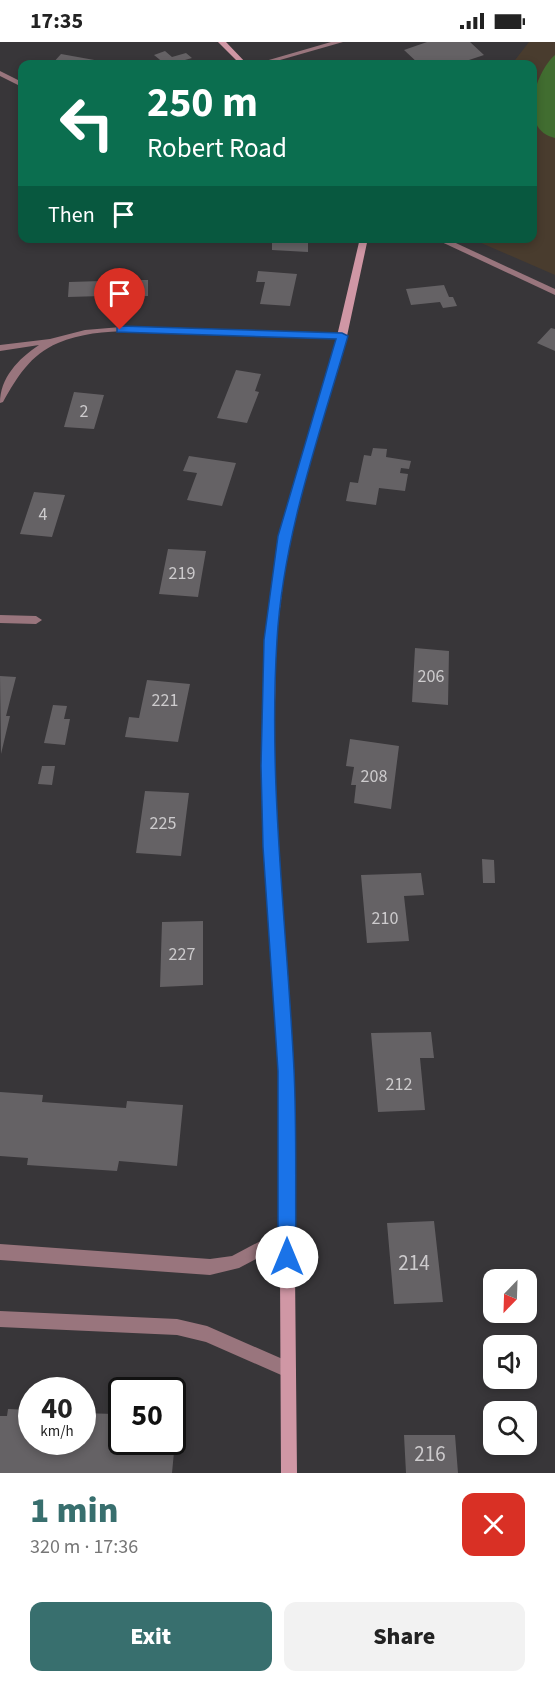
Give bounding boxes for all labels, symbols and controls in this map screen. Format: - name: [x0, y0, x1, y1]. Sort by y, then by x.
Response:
- text: 17:35: [30, 5, 83, 37]
- text: 250 m: [147, 73, 258, 133]
- icon: left: [48, 84, 126, 162]
- text: Robert Road: [147, 129, 287, 168]
- icon: arrive: [107, 198, 140, 231]
- text: Then: [48, 199, 95, 231]
- pin: [94, 268, 145, 330]
- icon: arrive: [103, 277, 136, 310]
- house number: 2: [80, 399, 89, 424]
- house number: 4: [39, 502, 48, 527]
- house number: 219: [169, 561, 195, 586]
- house number: 206: [418, 664, 444, 689]
- house number: 221: [152, 688, 178, 713]
- house number: 208: [361, 764, 387, 789]
- house number: 225: [150, 811, 176, 836]
- house number: 210: [372, 906, 398, 931]
- house number: 227: [169, 942, 195, 967]
- house number: 212: [386, 1072, 412, 1097]
- position arrow: [255, 1225, 319, 1289]
- house number: 214: [398, 1248, 430, 1278]
- north arrow: [483, 1269, 537, 1323]
- map controls: [483, 1269, 537, 1455]
- button: sound: [483, 1335, 537, 1389]
- speed limit sign: 50: [108, 1377, 186, 1455]
- text: 40: [41, 1387, 73, 1430]
- button: search: [483, 1401, 537, 1455]
- text: km/h: [40, 1421, 74, 1442]
- house number: 216: [414, 1439, 446, 1469]
- text: 1 min: [30, 1485, 118, 1536]
- button: close: [462, 1493, 525, 1556]
- text: 320 m · 17:36: [30, 1533, 138, 1561]
- button: Exit: [30, 1602, 272, 1671]
- button: Share: [284, 1602, 525, 1671]

